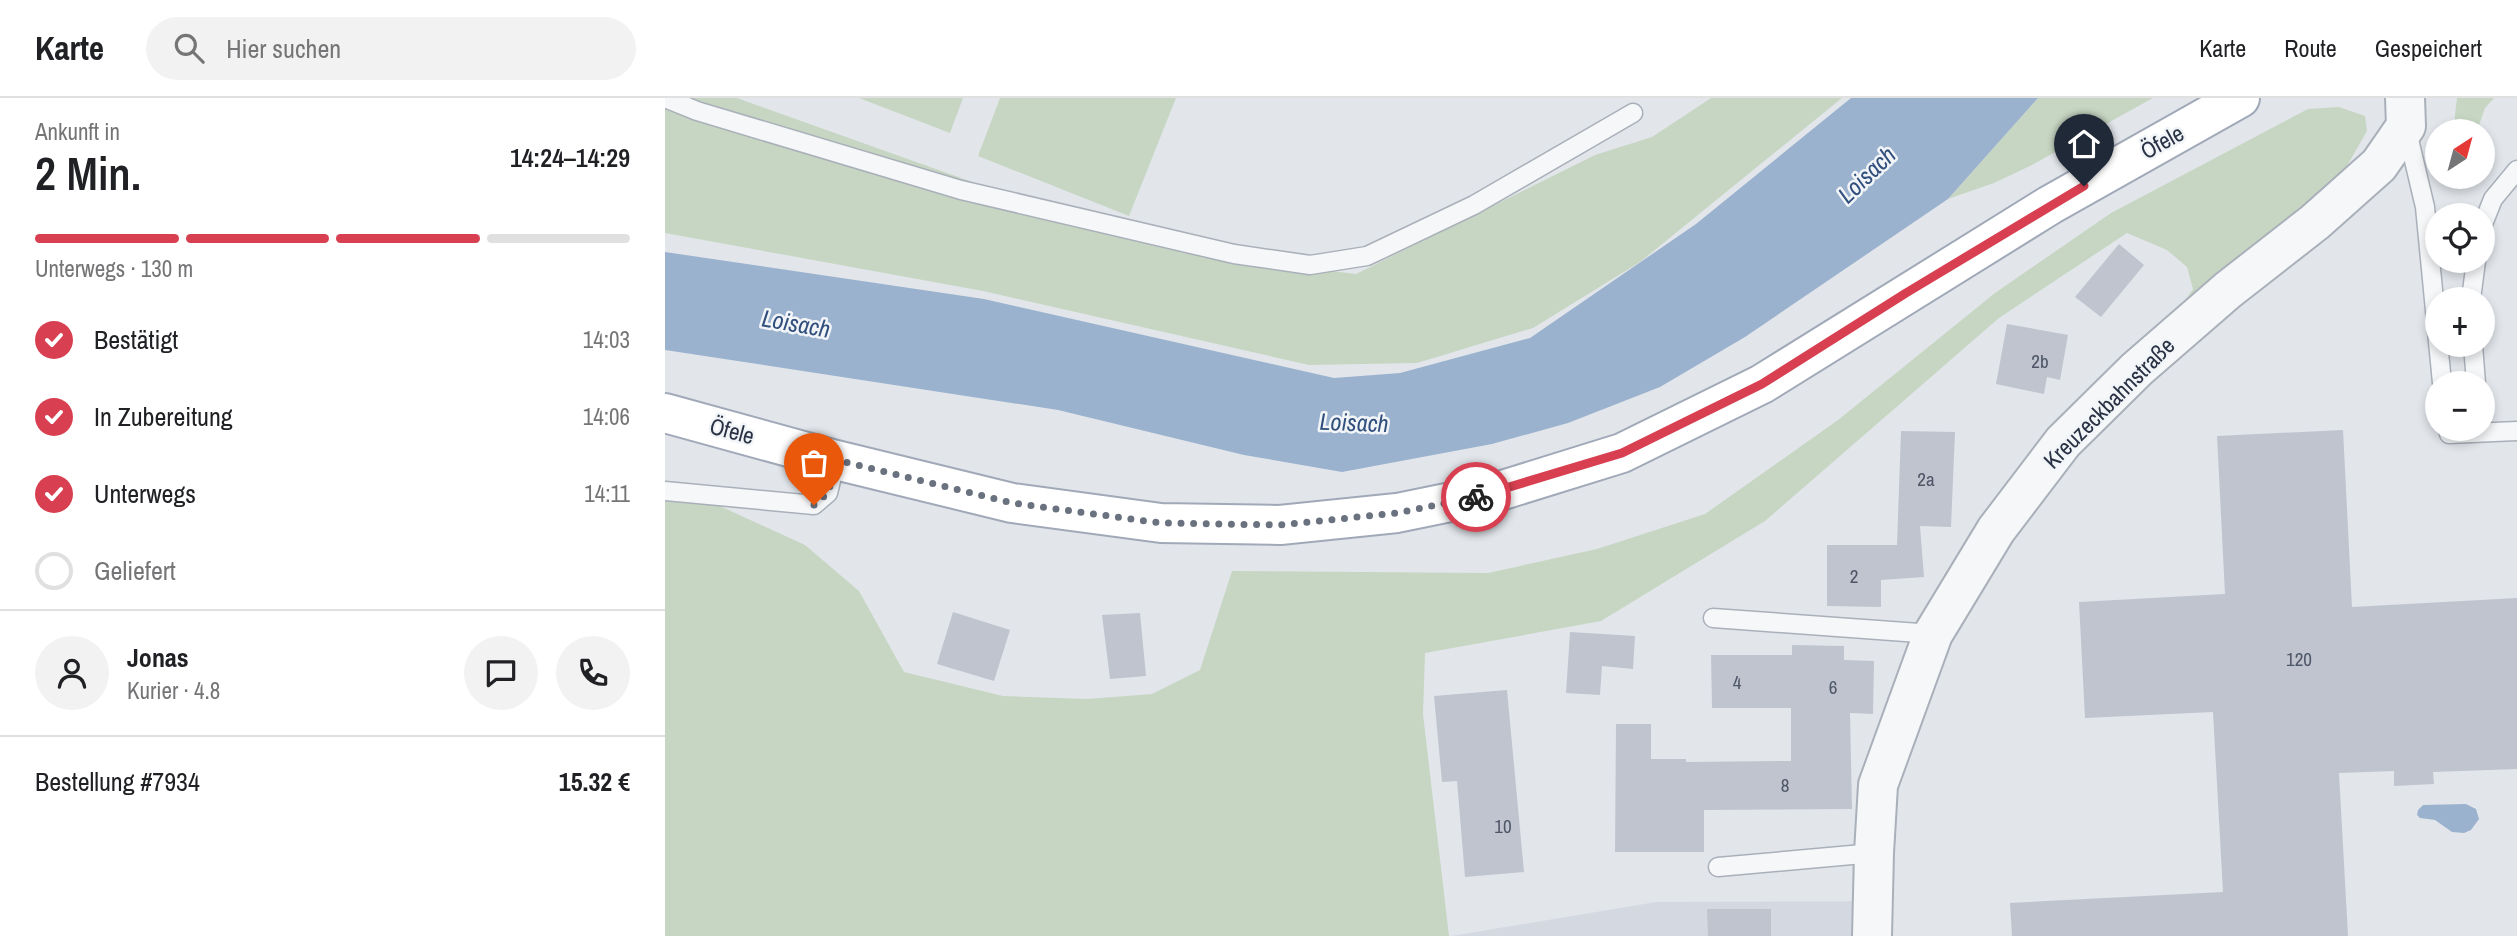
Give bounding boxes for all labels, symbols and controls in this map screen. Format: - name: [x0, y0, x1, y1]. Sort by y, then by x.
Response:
- search box: [146, 17, 636, 80]
- text: Karte: [35, 26, 104, 70]
- icon: search: [170, 29, 208, 67]
- text: Hier suchen: [226, 31, 341, 66]
- text: Karte: [2199, 32, 2246, 64]
- text: Route: [2284, 32, 2337, 64]
- text: Gespeichert: [2375, 32, 2482, 64]
- pin: [2054, 114, 2114, 186]
- text: Ankunft in: [35, 116, 120, 147]
- street label: Öfele: [2135, 117, 2189, 166]
- north arrow: [2425, 119, 2495, 189]
- map controls: [2425, 119, 2495, 441]
- icon: home: [2065, 125, 2103, 163]
- water label: Loisach: [1830, 139, 1902, 210]
- text: 14:24–14:29: [510, 140, 630, 175]
- text: 2 Min.: [35, 142, 141, 204]
- button: locate: [2425, 203, 2495, 273]
- text: Unterwegs · 130 m: [35, 253, 193, 284]
- button: +: [2425, 287, 2495, 357]
- water label: Loisach: [759, 301, 833, 345]
- icon: check: [35, 321, 73, 359]
- text: Bestätigt: [94, 322, 178, 357]
- text: 14:03: [583, 324, 630, 355]
- street label: Kreuzeckbahnstraße: [2036, 330, 2181, 475]
- house number: 2b: [2031, 348, 2049, 374]
- button: −: [2425, 371, 2495, 441]
- icon: check: [35, 398, 73, 436]
- text: In Zubereitung: [94, 399, 233, 434]
- text: 14:06: [583, 401, 630, 432]
- water label: Loisach: [1319, 405, 1389, 439]
- street label: Öfele: [706, 410, 758, 451]
- pin: [784, 433, 844, 505]
- icon: bag: [795, 444, 833, 482]
- courier: [1441, 462, 1511, 532]
- house number: 2a: [1917, 466, 1935, 492]
- icon: check: [35, 475, 73, 513]
- text: Unterwegs: [94, 476, 196, 511]
- text: 14:11: [584, 478, 630, 509]
- icon: bike: [1457, 478, 1495, 516]
- text: Geliefert: [94, 553, 176, 588]
- house number: 2: [1850, 563, 1858, 589]
- button: person: [35, 636, 109, 710]
- button: chat: [464, 636, 538, 710]
- button: phone: [556, 636, 630, 710]
- text: Jonas: [127, 640, 189, 675]
- house number: 120: [2286, 646, 2312, 672]
- house number: 4: [1733, 669, 1742, 695]
- house number: 6: [1829, 674, 1837, 700]
- text: Kurier · 4.8: [127, 675, 220, 706]
- text: Bestellung #7934: [35, 764, 200, 799]
- text: 15.32 €: [559, 764, 630, 799]
- house number: 8: [1781, 772, 1789, 798]
- house number: 10: [1494, 813, 1512, 839]

